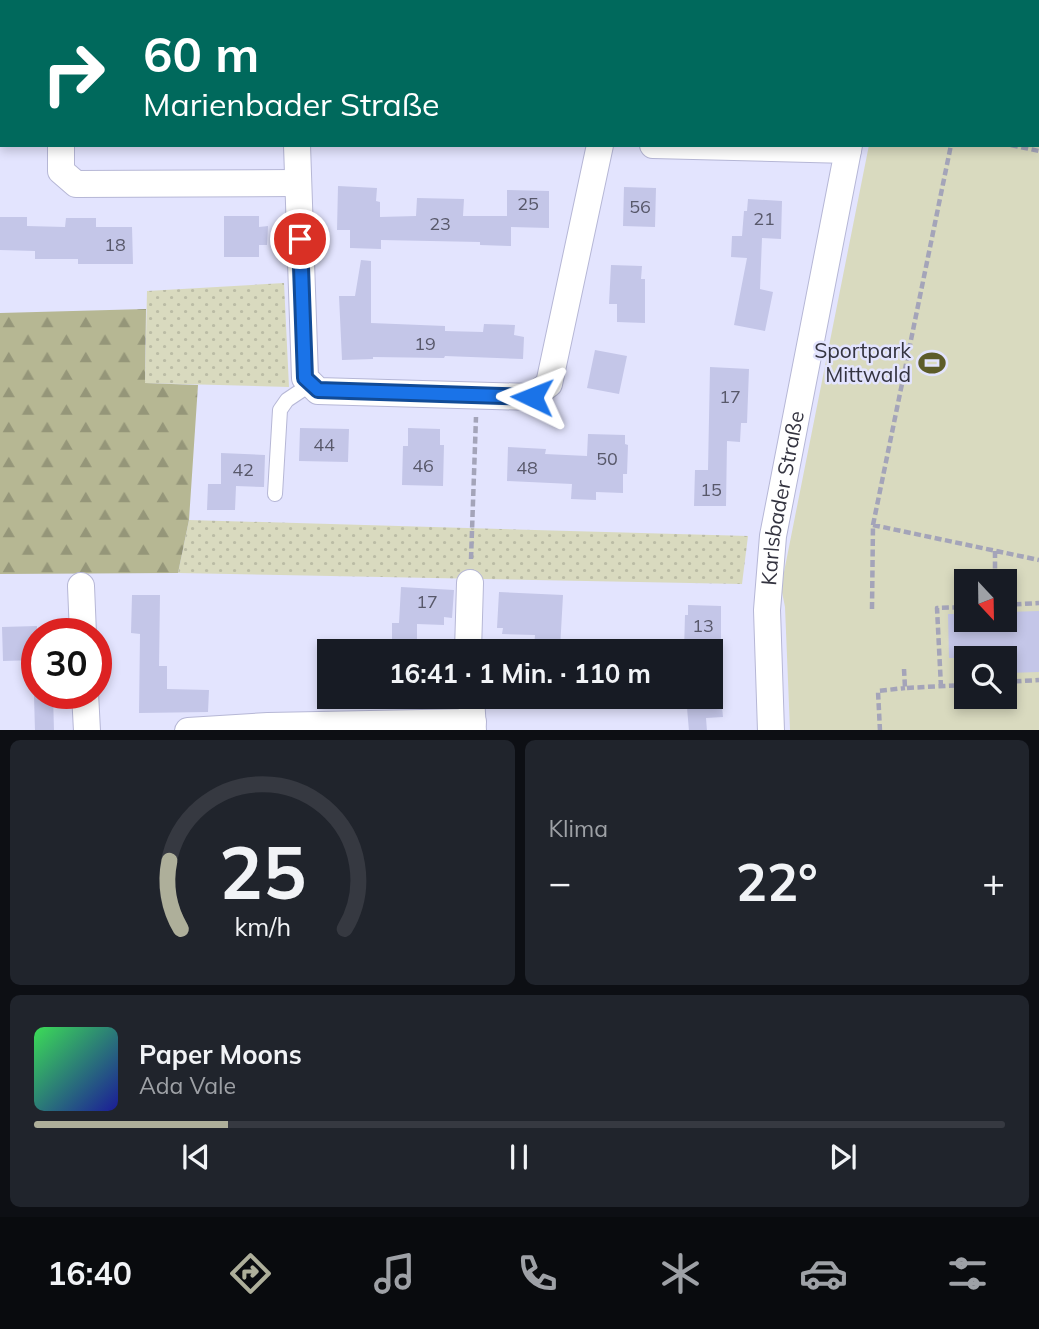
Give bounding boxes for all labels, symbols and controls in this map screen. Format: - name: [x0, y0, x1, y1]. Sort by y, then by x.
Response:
- text: 60 m: [143, 23, 259, 84]
- icon: right: [28, 28, 119, 119]
- text: Marienbader Straße: [143, 84, 439, 124]
- house number: 25: [517, 192, 539, 215]
- house number: 56: [629, 195, 651, 218]
- house number: 21: [753, 207, 775, 230]
- pin: [270, 209, 330, 269]
- house number: 23: [429, 212, 451, 235]
- icon: arrive: [281, 220, 319, 258]
- house number: 18: [104, 233, 126, 256]
- house number: 19: [414, 332, 436, 355]
- place label: Sportpark Mittwald: [814, 337, 911, 387]
- sports icon: Sportpark Mittwald: [917, 348, 947, 378]
- position arrow: [495, 360, 569, 434]
- house number: 17: [719, 385, 741, 408]
- street label: Karlsbader Straße: [755, 409, 809, 586]
- house number: 44: [313, 433, 335, 456]
- house number: 50: [596, 447, 618, 470]
- house number: 46: [412, 454, 434, 477]
- house number: 48: [516, 456, 538, 479]
- house number: 42: [232, 458, 254, 481]
- house number: 15: [700, 478, 722, 501]
- north arrow: [954, 569, 1017, 632]
- map controls: [954, 569, 1017, 709]
- house number: 17: [416, 590, 438, 613]
- house number: 13: [692, 614, 714, 637]
- speed limit sign: 30: [21, 618, 112, 709]
- button: search: [954, 646, 1017, 709]
- text: 16:41 · 1 Min. · 110 m: [389, 657, 651, 690]
- text: Klima: [549, 814, 608, 843]
- text: 25: [219, 826, 306, 917]
- text: 22°: [736, 849, 818, 914]
- text: −: [549, 858, 571, 906]
- text: +: [982, 858, 1005, 906]
- text: km/h: [234, 910, 291, 941]
- text: Paper Moons: [139, 1038, 302, 1071]
- text: Ada Vale: [139, 1071, 236, 1100]
- icon: previous: [177, 1138, 215, 1176]
- icon: pause: [500, 1138, 538, 1176]
- icon: next: [824, 1138, 862, 1176]
- icon: directions: [226, 1249, 275, 1298]
- icon: music: [370, 1249, 419, 1298]
- icon: phone: [513, 1249, 562, 1298]
- icon: climate: [656, 1249, 705, 1298]
- icon: car: [799, 1249, 848, 1298]
- icon: filters: [943, 1249, 992, 1298]
- text: 16:40: [47, 1253, 132, 1293]

